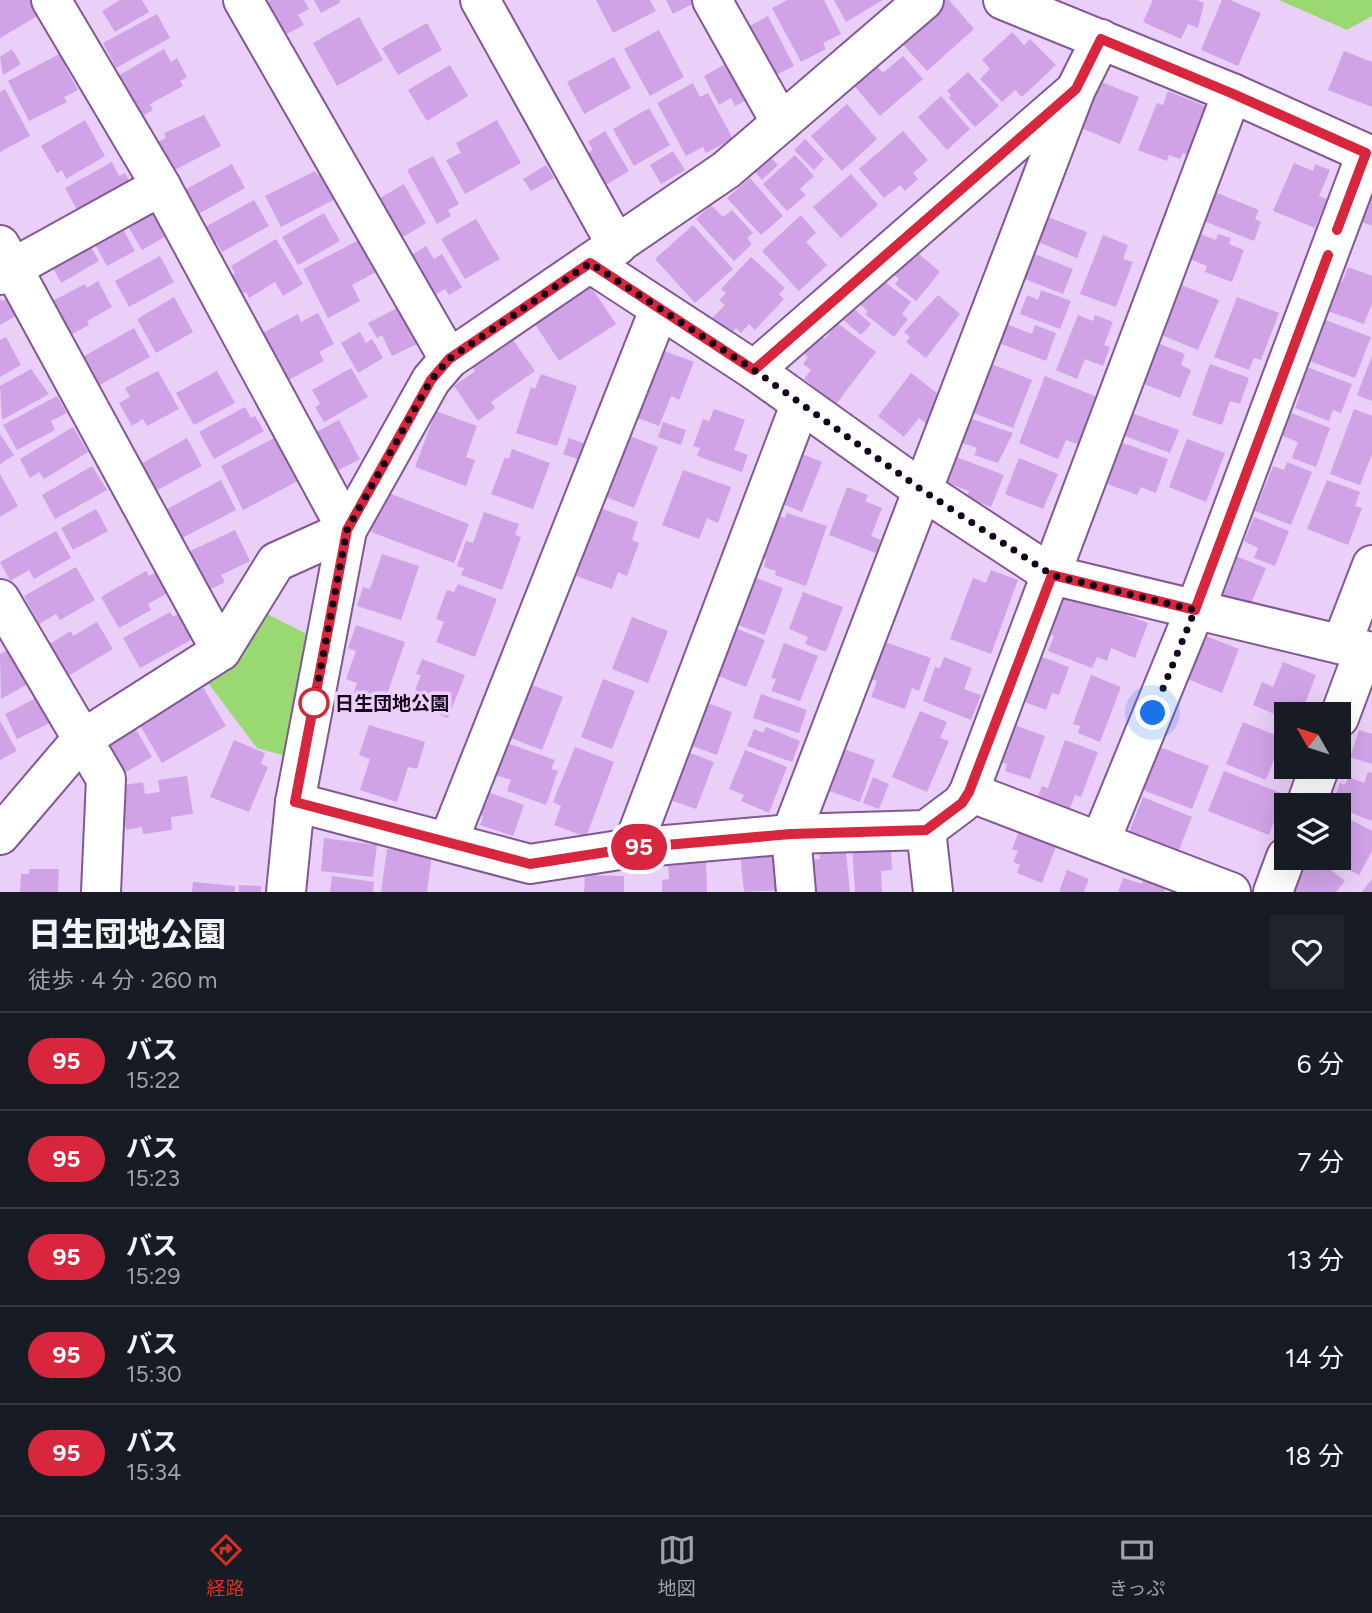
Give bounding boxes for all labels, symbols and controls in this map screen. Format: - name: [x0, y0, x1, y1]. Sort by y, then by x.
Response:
- marker: 日生団地公園: [299, 688, 329, 718]
- place label: 日生団地公園: [335, 692, 449, 715]
- your location: [1135, 695, 1170, 730]
- north arrow: [1274, 702, 1351, 779]
- map controls: [1274, 702, 1351, 870]
- button: layers: [1274, 793, 1351, 870]
- line badge: 95: [608, 824, 670, 870]
- text: 95: [625, 832, 653, 861]
- text: 日生団地公園: [28, 915, 226, 954]
- button: heart: [1270, 915, 1344, 989]
- text: 徒歩 · 4 分 · 260 m: [28, 966, 217, 994]
- text: バス: [126, 1034, 178, 1066]
- text: 95: [53, 1046, 80, 1075]
- text: 6 分: [1297, 1048, 1344, 1080]
- text: 15:22: [126, 1066, 180, 1094]
- text: バス: [126, 1132, 178, 1164]
- text: 95: [53, 1144, 80, 1173]
- text: 7 分: [1298, 1146, 1344, 1178]
- text: 15:23: [126, 1164, 180, 1192]
- text: バス: [126, 1230, 178, 1262]
- text: 95: [53, 1242, 80, 1271]
- text: 13 分: [1287, 1244, 1344, 1276]
- text: 15:29: [126, 1262, 180, 1290]
- text: バス: [126, 1328, 178, 1360]
- text: 95: [53, 1340, 80, 1369]
- text: 14 分: [1285, 1342, 1344, 1374]
- text: 15:30: [126, 1360, 182, 1388]
- text: バス: [126, 1426, 178, 1458]
- text: 95: [53, 1438, 80, 1467]
- text: 18 分: [1285, 1440, 1344, 1472]
- text: 15:34: [126, 1458, 181, 1486]
- tab: 経路: [207, 1531, 245, 1600]
- tab: 地図: [658, 1531, 696, 1600]
- tab: きっぷ: [1109, 1531, 1165, 1600]

